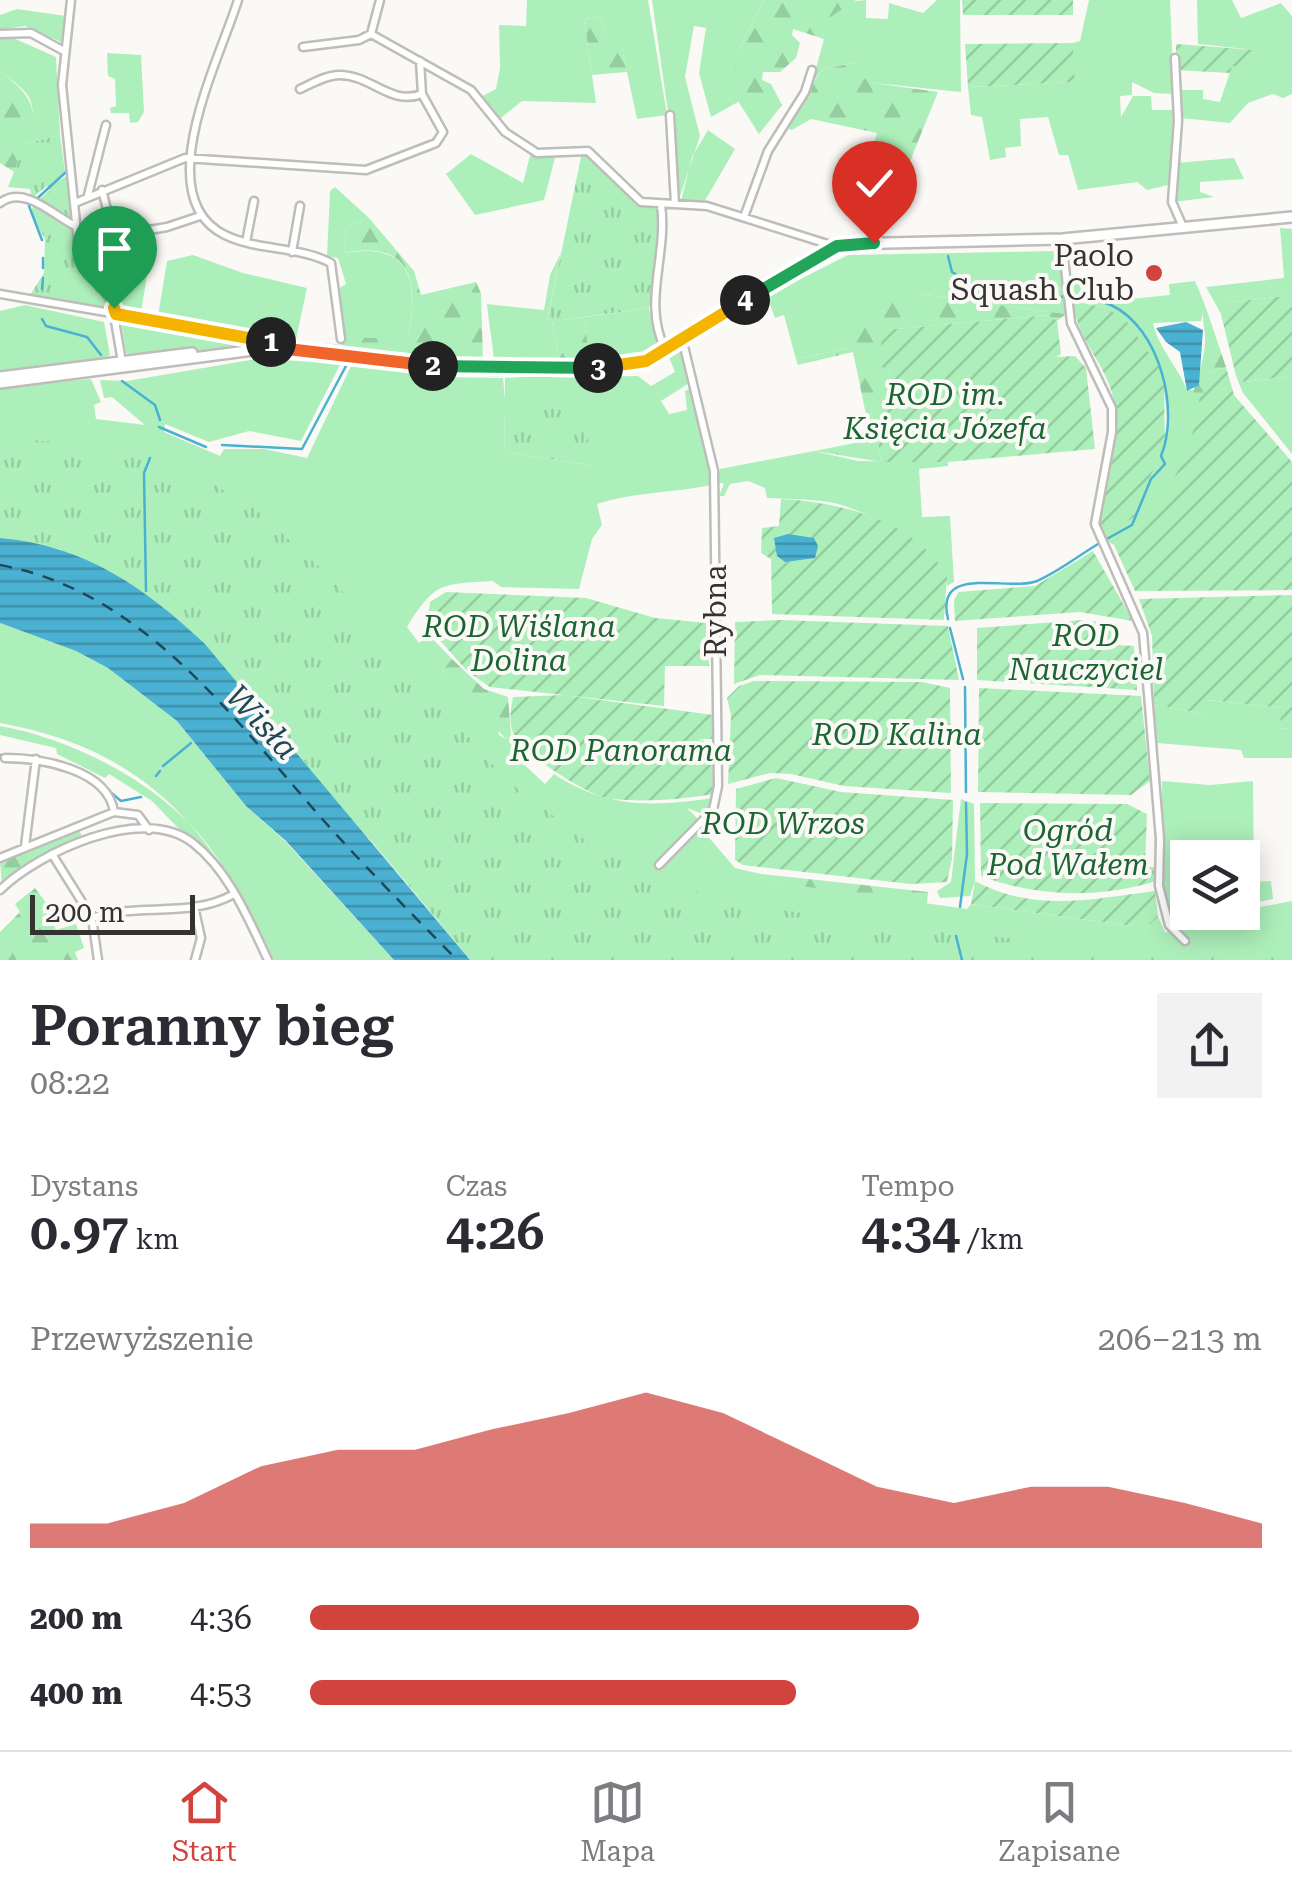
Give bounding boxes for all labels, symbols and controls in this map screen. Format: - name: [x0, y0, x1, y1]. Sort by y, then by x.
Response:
- pin: [832, 141, 917, 244]
- icon: check: [847, 156, 902, 211]
- pin: [72, 206, 157, 309]
- icon: arrive: [87, 221, 142, 276]
- place label: Paolo Squash Club: [951, 238, 1134, 307]
- marker: Paolo Squash Club: [1143, 262, 1165, 284]
- pin: 4: [720, 275, 770, 325]
- text: 4: [737, 283, 753, 316]
- pin: 1: [246, 317, 296, 367]
- text: 1: [263, 325, 279, 358]
- pin: 2: [408, 341, 458, 391]
- pin: 3: [573, 343, 623, 393]
- text: 2: [425, 349, 441, 382]
- text: 3: [590, 351, 606, 384]
- park label: ROD im. Księcia Józefa: [842, 377, 1047, 446]
- street label: Rybna: [698, 565, 733, 657]
- park label: ROD Wiślana Dolina: [421, 609, 616, 678]
- park label: ROD Nauczyciel: [1008, 618, 1163, 687]
- water label: Wisła: [218, 677, 306, 767]
- park label: ROD Kalina: [811, 717, 982, 752]
- park label: ROD Panorama: [509, 733, 732, 768]
- park label: ROD Wrzos: [700, 806, 865, 841]
- park label: Ogród Pod Wałem: [986, 813, 1149, 882]
- map controls: [1170, 840, 1260, 930]
- button: layers: [1170, 840, 1260, 930]
- scale bar: [30, 890, 195, 934]
- text: 200 m: [45, 896, 125, 929]
- button: share: [1157, 993, 1262, 1098]
- text: Poranny bieg: [30, 994, 394, 1058]
- text: 08:22: [30, 1064, 110, 1102]
- text: Dystans: [30, 1170, 138, 1203]
- text: Czas: [446, 1170, 507, 1203]
- text: Tempo: [861, 1170, 955, 1203]
- text: 0.97: [30, 1203, 129, 1261]
- text: 4:26: [446, 1203, 544, 1261]
- text: 4:34: [861, 1203, 960, 1261]
- text: km: [129, 1223, 179, 1256]
- text: /km: [960, 1223, 1024, 1256]
- text: Przewyższenie: [30, 1320, 254, 1358]
- text: 206–213 m: [1098, 1320, 1262, 1358]
- text: 200 m: [30, 1599, 123, 1637]
- text: 4:36: [190, 1599, 252, 1637]
- text: 400 m: [30, 1674, 123, 1712]
- text: 4:53: [190, 1674, 252, 1712]
- tab: Start: [172, 1775, 237, 1868]
- tab: Mapa: [580, 1775, 655, 1868]
- tab: Zapisane: [998, 1775, 1120, 1868]

